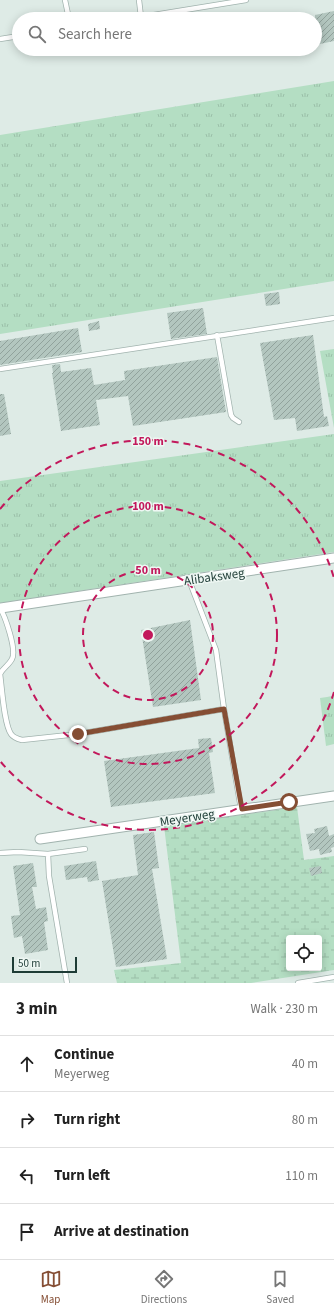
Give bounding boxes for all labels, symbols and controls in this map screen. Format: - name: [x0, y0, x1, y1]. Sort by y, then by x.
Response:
- search box: [12, 12, 322, 56]
- icon: search: [26, 23, 48, 45]
- text: Search here: [58, 24, 132, 45]
- text: 150 m: [132, 433, 164, 450]
- text: 100 m: [132, 498, 164, 515]
- text: 50 m: [135, 562, 161, 579]
- street label: Alibaksweg: [183, 564, 246, 590]
- centre of rings: [141, 628, 155, 642]
- route end: [69, 725, 87, 743]
- route start: [280, 793, 298, 811]
- street label: Meyerweg: [158, 805, 216, 831]
- map controls: [286, 935, 322, 971]
- button: locate: [286, 935, 322, 971]
- scale bar: [12, 955, 77, 974]
- text: 50 m: [18, 956, 40, 971]
- text: 3 min: [16, 997, 57, 1021]
- text: Walk · 230 m: [250, 1000, 318, 1018]
- text: Continue: [54, 1044, 114, 1065]
- icon: ahead: [16, 1053, 38, 1075]
- text: 40 m: [292, 1055, 318, 1073]
- text: Meyerweg: [54, 1065, 109, 1083]
- icon: right: [16, 1109, 38, 1131]
- text: Turn right: [54, 1109, 120, 1130]
- text: 80 m: [292, 1111, 318, 1129]
- icon: left: [16, 1165, 38, 1187]
- text: Turn left: [54, 1165, 110, 1186]
- text: 110 m: [285, 1167, 318, 1185]
- icon: arrive: [16, 1221, 38, 1243]
- text: Arrive at destination: [54, 1221, 189, 1242]
- tab: Map: [40, 1268, 62, 1307]
- tab: Directions: [141, 1268, 187, 1307]
- tab: Saved: [266, 1268, 294, 1307]

